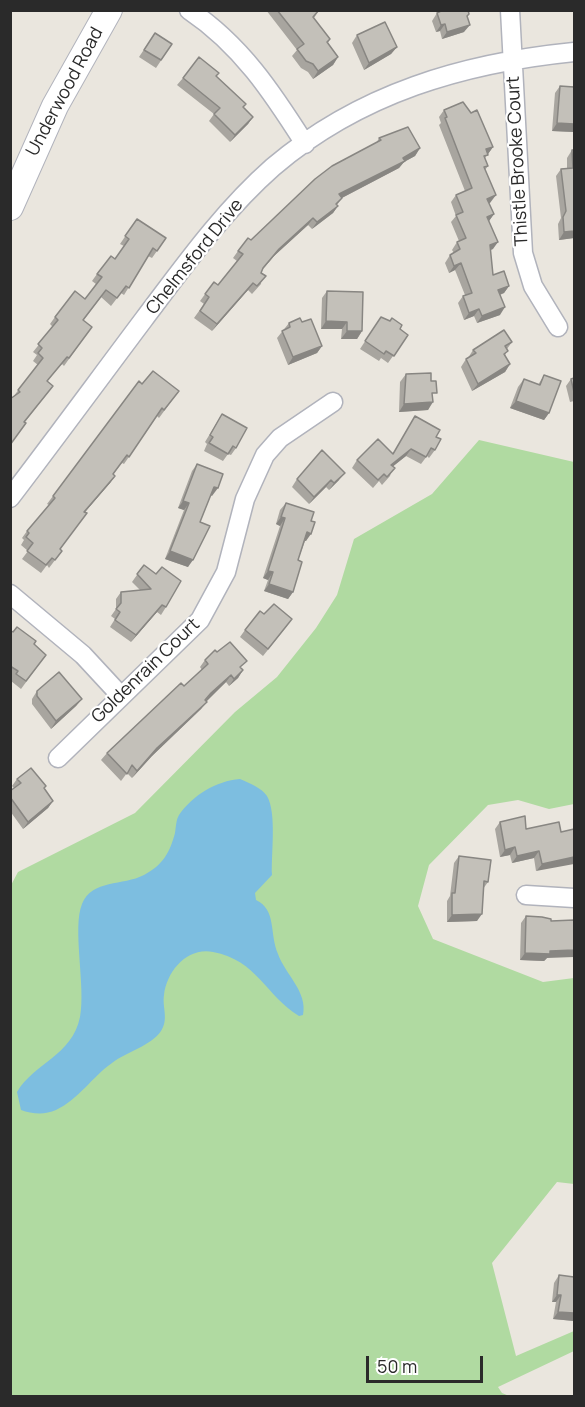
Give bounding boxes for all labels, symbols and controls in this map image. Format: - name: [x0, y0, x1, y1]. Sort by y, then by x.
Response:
- street label: Underwood Road: [22, 24, 108, 160]
- street label: Thistle Brooke Court: [503, 76, 533, 246]
- street label: Chelmsford Drive: [142, 195, 248, 319]
- street label: Goldenrain Court: [88, 614, 204, 728]
- scale bar: [369, 1344, 486, 1382]
- text: 50 m: [377, 1354, 417, 1378]

